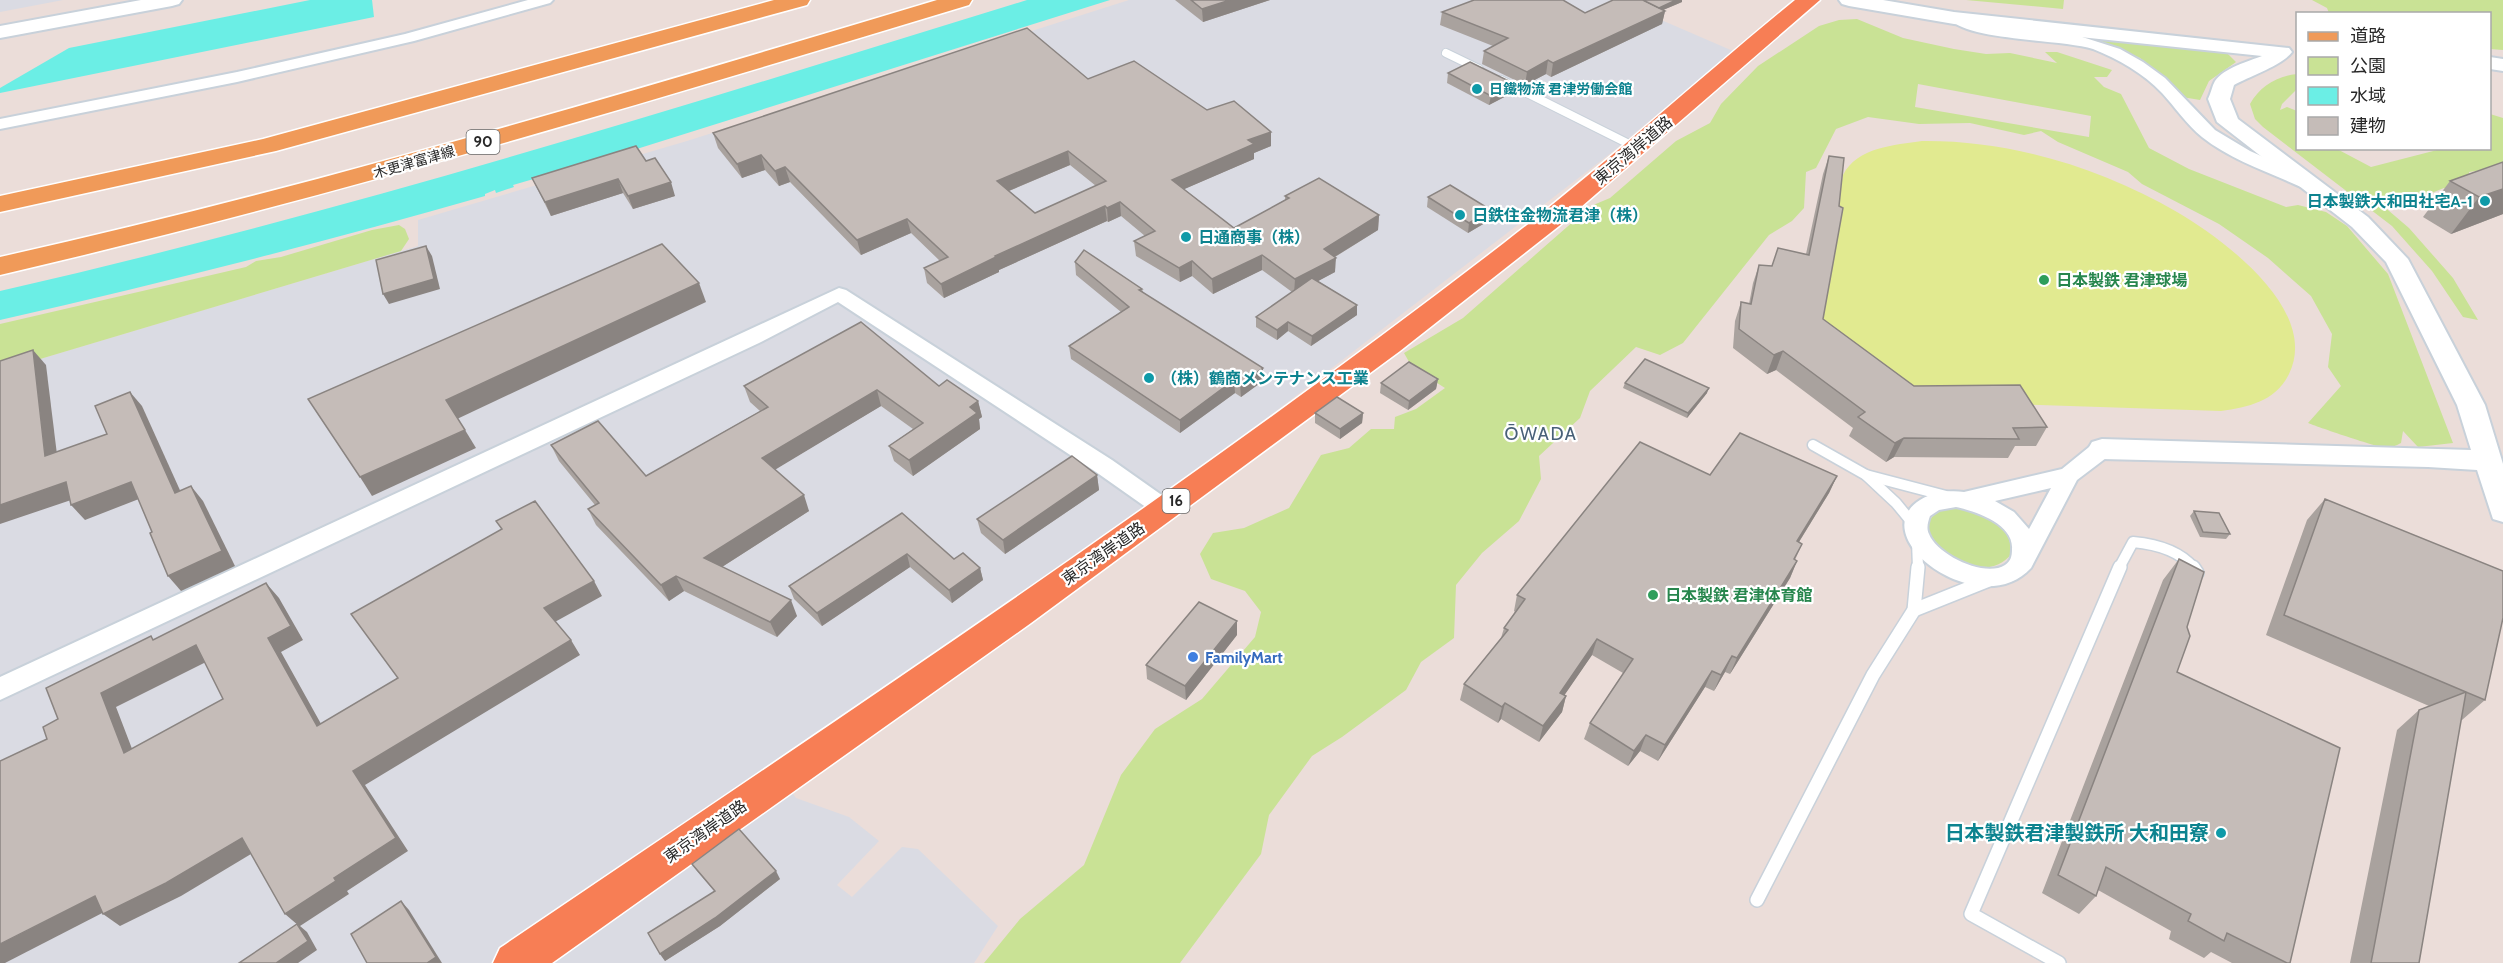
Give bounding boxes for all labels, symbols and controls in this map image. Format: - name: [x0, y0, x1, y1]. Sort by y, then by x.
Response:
- legend: [2296, 12, 2491, 150]
- text: 道路: [2350, 25, 2386, 47]
- text: 公園: [2350, 55, 2386, 77]
- place label: 日鐵物流 君津労働会館: [1489, 80, 1632, 98]
- marker: 日鐵物流 君津労働会館: [1470, 82, 1484, 96]
- text: 水域: [2350, 85, 2386, 107]
- street label: 東京湾岸道路: [1590, 112, 1676, 189]
- text: 建物: [2350, 115, 2386, 137]
- road number: 90: [466, 130, 500, 154]
- street label: 木更津富津線: [371, 142, 457, 182]
- place label: 日本製鉄大和田社宅A-1: [2307, 192, 2473, 211]
- marker: 日本製鉄大和田社宅A-1: [2478, 194, 2492, 208]
- place label: 日鉄住金物流君津（株）: [1472, 206, 1648, 225]
- marker: 日鉄住金物流君津（株）: [1453, 208, 1467, 222]
- place label: 日通商事（株）: [1198, 228, 1310, 247]
- marker: 日通商事（株）: [1179, 230, 1193, 244]
- place label: 日本製鉄 君津球場: [2056, 271, 2188, 290]
- marker: 日本製鉄 君津球場: [2037, 273, 2051, 287]
- place label: （株）鶴商メンテナンス工業: [1161, 369, 1369, 388]
- marker: （株）鶴商メンテナンス工業: [1142, 371, 1156, 385]
- district label: ŌWADA: [1505, 423, 1577, 445]
- road number: 16: [1162, 489, 1190, 513]
- street label: 東京湾岸道路: [1059, 518, 1148, 589]
- place label: 日本製鉄 君津体育館: [1665, 586, 1813, 605]
- marker: 日本製鉄 君津体育館: [1646, 588, 1660, 602]
- place label: FamilyMart: [1205, 648, 1283, 667]
- marker: FamilyMart: [1186, 650, 1200, 664]
- street label: 東京湾岸道路: [661, 796, 750, 867]
- place label: 日本製鉄君津製鉄所 大和田寮: [1945, 821, 2209, 845]
- marker: 日本製鉄君津製鉄所 大和田寮: [2214, 826, 2228, 840]

